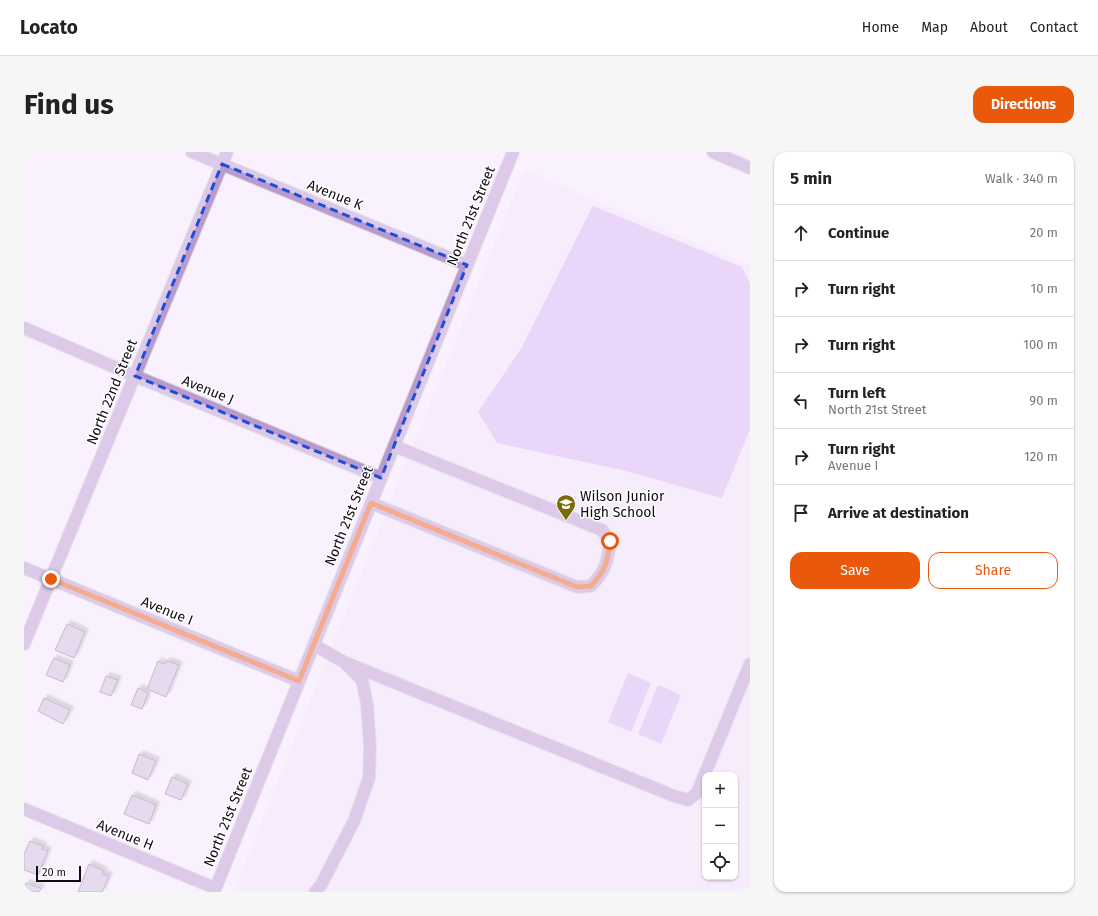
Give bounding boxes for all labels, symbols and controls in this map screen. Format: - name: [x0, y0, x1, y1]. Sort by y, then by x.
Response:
- text: Locato: [20, 16, 78, 39]
- text: Home: [862, 19, 899, 36]
- text: Map: [921, 19, 948, 36]
- text: About: [970, 19, 1008, 36]
- text: Contact: [1030, 19, 1078, 36]
- button: Directions: [973, 86, 1074, 123]
- text: Find us: [24, 88, 114, 121]
- street label: North 21st Street: [443, 163, 499, 268]
- text: 5 min: [790, 168, 832, 189]
- text: Walk · 340 m: [985, 171, 1058, 186]
- street label: Avenue K: [305, 176, 366, 214]
- icon: ahead: [790, 222, 812, 244]
- text: Continue: [828, 224, 889, 242]
- text: 20 m: [1030, 225, 1058, 240]
- icon: right: [790, 278, 812, 300]
- text: Turn right: [828, 280, 895, 298]
- text: 10 m: [1031, 281, 1058, 296]
- icon: right: [790, 334, 812, 356]
- street label: North 22nd Street: [83, 336, 141, 447]
- text: Turn right: [828, 336, 895, 354]
- text: 100 m: [1023, 337, 1058, 352]
- street label: Avenue J: [180, 372, 236, 408]
- text: Turn left: [828, 384, 886, 402]
- icon: left: [790, 390, 812, 412]
- text: 90 m: [1029, 393, 1058, 408]
- text: North 21st Street: [828, 402, 926, 417]
- text: Turn right: [828, 440, 895, 458]
- icon: right: [790, 446, 812, 468]
- text: 120 m: [1024, 449, 1058, 464]
- text: Avenue I: [828, 458, 878, 473]
- street label: North 21st Street: [321, 463, 377, 568]
- place label: Wilson Junior High School: [580, 488, 665, 521]
- school or university icon: Wilson Junior High School: [555, 493, 577, 521]
- icon: arrive: [790, 502, 812, 524]
- text: Arrive at destination: [828, 504, 969, 522]
- route start: [601, 532, 619, 550]
- button: Save: [790, 552, 920, 589]
- button: Share: [928, 552, 1058, 589]
- route end: [42, 570, 60, 588]
- street label: Avenue I: [139, 593, 195, 629]
- street label: North 21st Street: [200, 764, 256, 869]
- map controls: [702, 772, 738, 880]
- button: +: [702, 772, 738, 808]
- button: −: [702, 808, 738, 844]
- street label: Avenue H: [94, 816, 156, 854]
- button: locate: [702, 844, 738, 880]
- scale bar: [36, 864, 81, 883]
- text: 20 m: [42, 866, 66, 879]

